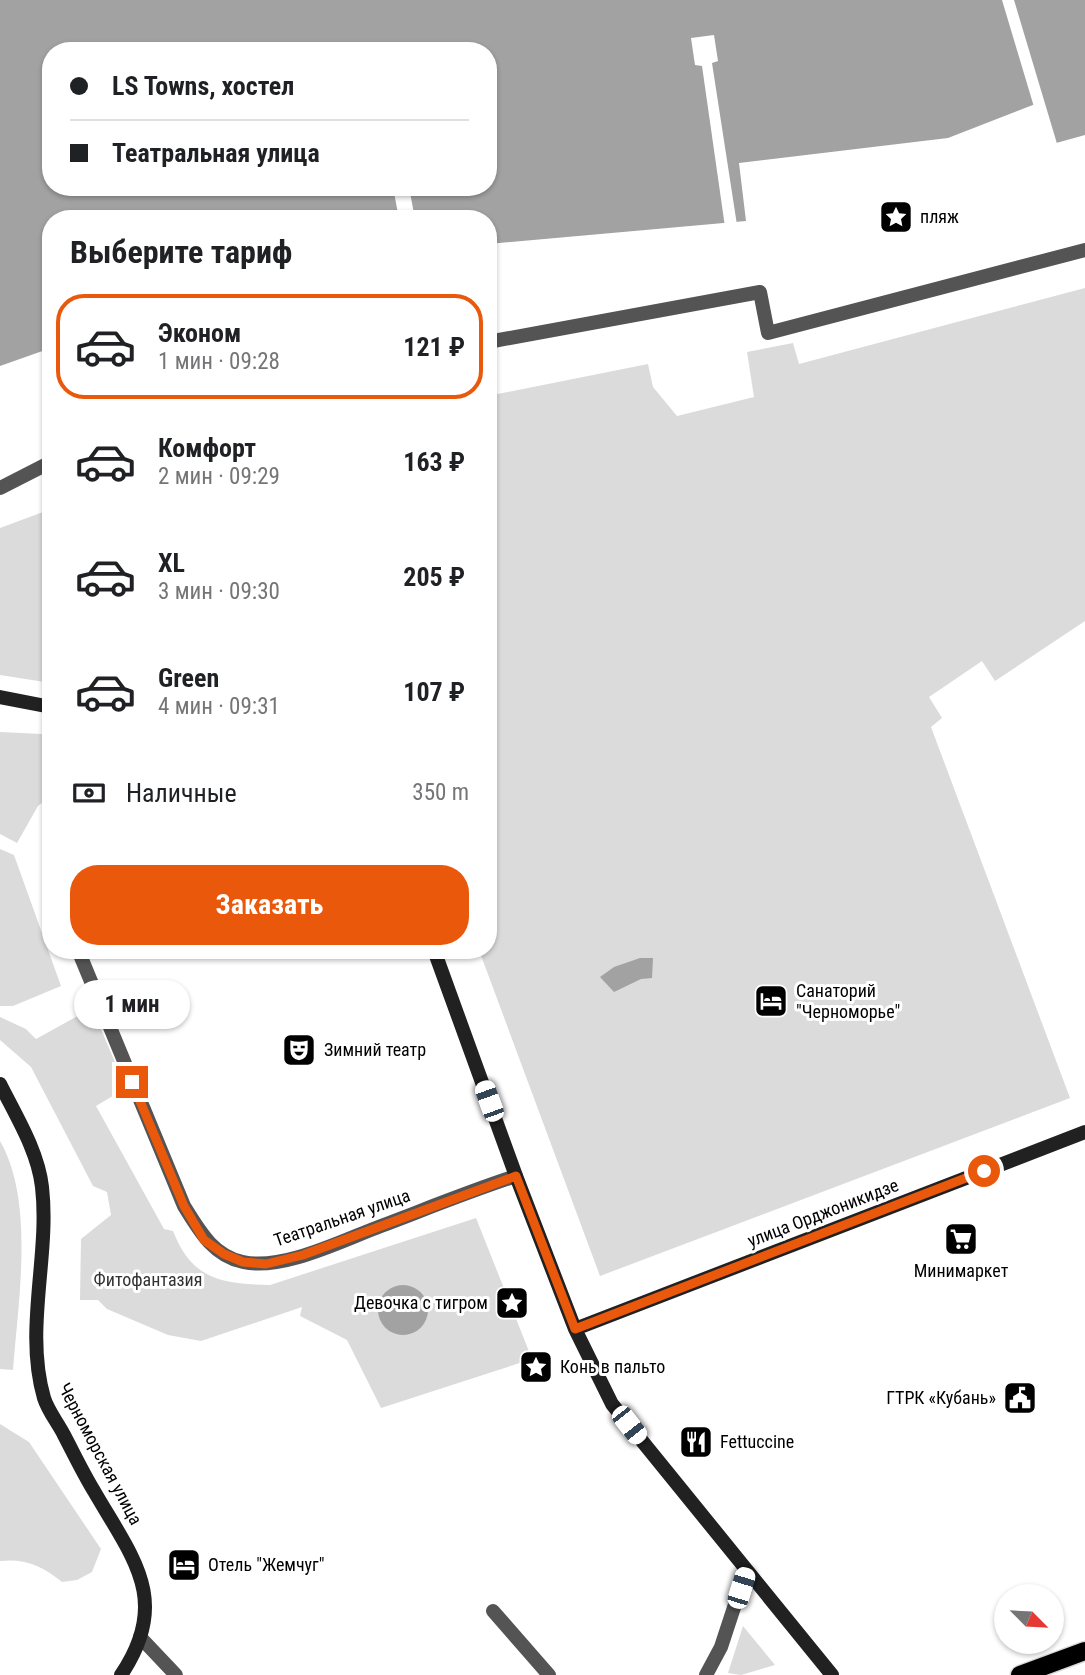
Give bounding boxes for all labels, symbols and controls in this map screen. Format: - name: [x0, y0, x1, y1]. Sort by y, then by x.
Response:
- text: LS Towns, хостел: [112, 71, 294, 101]
- text: Театральная улица: [112, 138, 320, 168]
- place icon: пляж: [877, 198, 915, 236]
- place label: пляж: [920, 206, 959, 227]
- text: Выберите тариф: [70, 233, 292, 271]
- icon: car: [74, 315, 137, 378]
- text: Эконом: [158, 318, 241, 348]
- text: 121 ₽: [403, 332, 465, 362]
- text: 1 мин · 09:28: [158, 348, 280, 375]
- icon: car: [74, 430, 137, 493]
- text: Комфорт: [158, 433, 256, 463]
- text: 163 ₽: [403, 447, 465, 477]
- text: 2 мин · 09:29: [158, 463, 280, 490]
- icon: car: [74, 545, 137, 608]
- text: XL: [158, 548, 185, 578]
- text: 205 ₽: [403, 562, 465, 592]
- text: 3 мин · 09:30: [158, 578, 280, 605]
- icon: car: [74, 660, 137, 723]
- text: Green: [158, 663, 219, 693]
- text: 107 ₽: [403, 677, 465, 707]
- text: 4 мин · 09:31: [158, 693, 280, 720]
- icon: cash: [70, 774, 108, 812]
- text: Наличные: [126, 778, 237, 808]
- text: 350 m: [412, 779, 469, 806]
- button: Заказать: [70, 865, 469, 945]
- place label: Санаторий "Черноморье": [796, 980, 900, 1022]
- callout: 1 мин: [74, 981, 190, 1030]
- hotel icon: Санаторий "Черноморье": [752, 982, 790, 1020]
- text: 1 мин: [104, 991, 160, 1018]
- theatre icon: Зимний театр: [280, 1031, 318, 1069]
- place label: Зимний театр: [324, 1039, 426, 1060]
- route end: [116, 1066, 148, 1098]
- car: [472, 1078, 507, 1124]
- route start: [968, 1155, 1000, 1187]
- street label: улица Орджоникидзе: [744, 1174, 901, 1251]
- street label: Театральная улица: [271, 1184, 413, 1251]
- supermarket icon: Минимаркет: [942, 1220, 980, 1258]
- place label: Минимаркет: [914, 1260, 1009, 1281]
- park label: Фитофантазия: [94, 1269, 202, 1290]
- place icon: Девочка с тигром: [493, 1284, 531, 1322]
- place label: Девочка с тигром: [354, 1292, 488, 1313]
- place icon: Конь в пальто: [517, 1348, 555, 1386]
- place label: Конь в пальто: [560, 1356, 665, 1377]
- street label: Черноморская улица: [54, 1379, 147, 1528]
- public building icon: ГТРК «Кубань»: [1001, 1379, 1039, 1417]
- place label: ГТРК «Кубань»: [886, 1387, 996, 1408]
- car: [608, 1402, 651, 1448]
- restaurant icon: Fettuccine: [677, 1423, 715, 1461]
- place label: Fettuccine: [720, 1431, 794, 1452]
- hotel icon: Отель "Жемчуг": [165, 1546, 203, 1584]
- place label: Отель "Жемчуг": [208, 1554, 325, 1575]
- car: [725, 1565, 758, 1611]
- north arrow: [994, 1584, 1064, 1654]
- map controls: [994, 1584, 1064, 1654]

